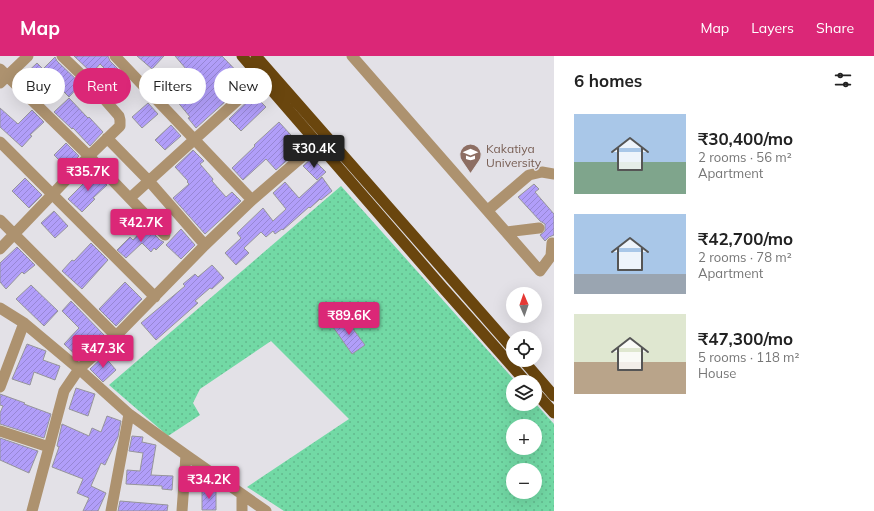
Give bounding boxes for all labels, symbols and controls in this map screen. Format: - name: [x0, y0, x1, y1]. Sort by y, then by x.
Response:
- text: Map: [20, 16, 60, 40]
- text: Map: [700, 19, 729, 37]
- text: Layers: [751, 19, 794, 37]
- text: Share: [816, 19, 854, 37]
- chip: Buy: [12, 68, 65, 104]
- chip: Rent: [73, 68, 131, 104]
- chip: Filters: [139, 68, 206, 104]
- chip: New: [214, 68, 272, 104]
- icon: filters: [832, 69, 854, 91]
- text: 6 homes: [574, 70, 642, 91]
- text: ₹30,400/mo: [698, 128, 793, 149]
- icon: home: [606, 130, 654, 178]
- pin: ₹30.4K: [281, 135, 347, 169]
- text: ₹30.4K: [292, 140, 336, 156]
- place label: Kakatiya University: [486, 141, 542, 170]
- school or university icon: Kakatiya University: [457, 142, 483, 175]
- text: 2 rooms · 56 m²: [698, 149, 792, 165]
- pin: ₹35.7K: [55, 158, 121, 192]
- text: ₹35.7K: [66, 163, 110, 179]
- text: Apartment: [698, 165, 763, 181]
- pin: ₹42.7K: [108, 209, 174, 243]
- text: ₹42.7K: [119, 214, 163, 230]
- text: ₹42,700/mo: [698, 228, 793, 249]
- icon: home: [606, 230, 654, 278]
- text: 2 rooms · 78 m²: [698, 249, 792, 265]
- text: Apartment: [698, 265, 763, 281]
- north arrow: [506, 287, 542, 323]
- map controls: [506, 287, 542, 499]
- pin: ₹89.6K: [316, 302, 382, 336]
- text: ₹89.6K: [327, 307, 371, 323]
- text: ₹47,300/mo: [698, 328, 793, 349]
- icon: home: [606, 330, 654, 378]
- button: locate: [506, 331, 542, 367]
- pin: ₹47.3K: [70, 335, 136, 369]
- text: ₹47.3K: [81, 340, 125, 356]
- text: 5 rooms · 118 m²: [698, 349, 799, 365]
- text: House: [698, 365, 736, 381]
- button: layers: [506, 375, 542, 411]
- button: +: [506, 419, 542, 455]
- button: −: [506, 463, 542, 499]
- pin: ₹34.2K: [176, 466, 242, 500]
- text: ₹34.2K: [187, 471, 231, 487]

